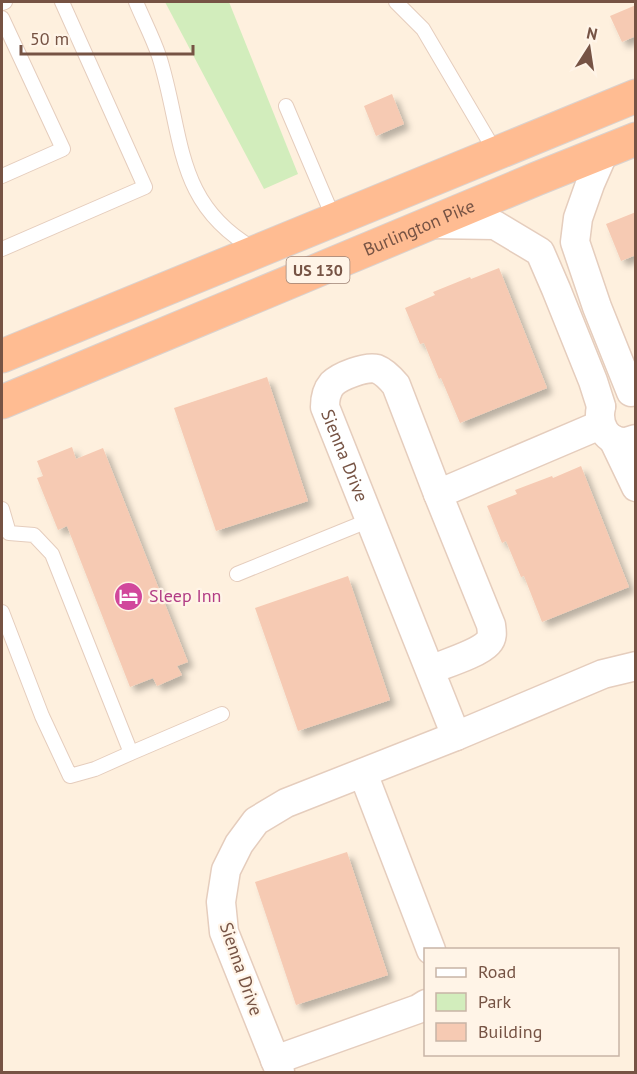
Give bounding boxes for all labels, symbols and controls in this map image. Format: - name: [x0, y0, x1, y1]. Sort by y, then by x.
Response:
- scale bar: [21, 18, 194, 56]
- north arrow: [559, 18, 619, 78]
- text: N: [585, 22, 599, 44]
- text: 50 m: [30, 27, 69, 50]
- street label: Burlington Pike: [360, 194, 478, 261]
- road number: US 130: [286, 257, 350, 283]
- street label: Sienna Drive: [316, 406, 374, 505]
- hotel icon: Sleep Inn: [112, 580, 144, 612]
- place label: Sleep Inn: [149, 584, 221, 607]
- street label: Sienna Drive: [215, 919, 268, 1019]
- legend: [424, 948, 619, 1056]
- text: Road: [478, 960, 516, 983]
- text: Park: [478, 990, 511, 1013]
- text: Building: [478, 1020, 542, 1043]

